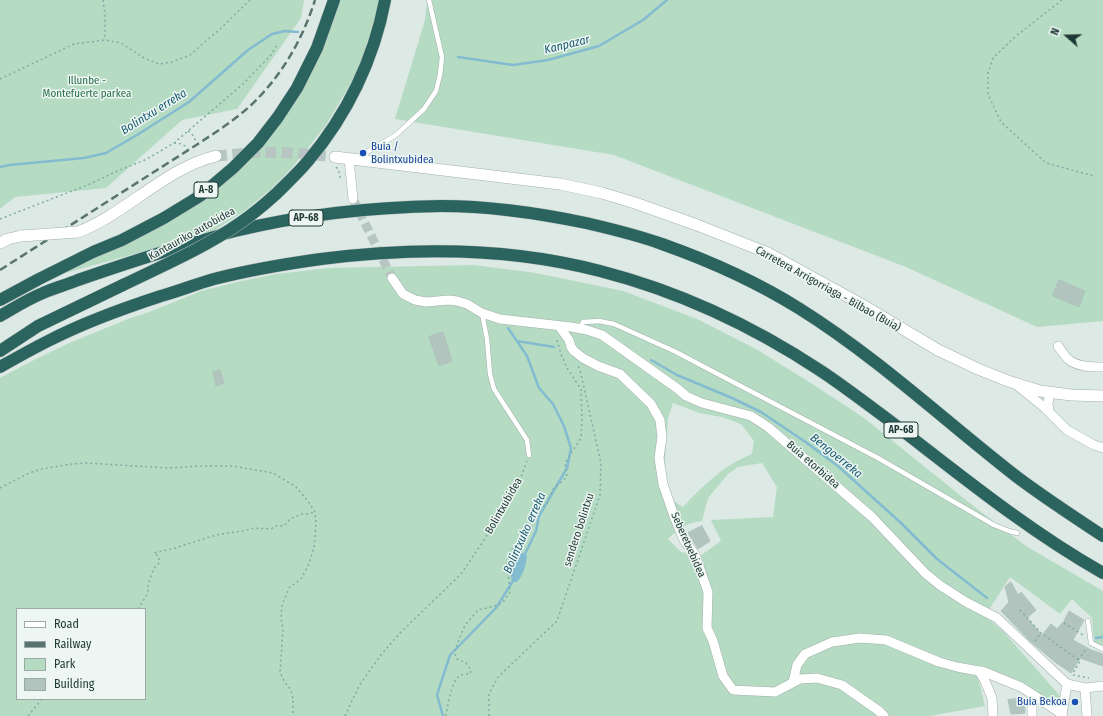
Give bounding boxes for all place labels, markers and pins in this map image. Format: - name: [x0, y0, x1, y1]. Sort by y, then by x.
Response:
- place label: Buia / Bolintxubidea: [371, 140, 434, 166]
- marker: Buia / Bolintxubidea: [358, 148, 368, 158]
- place label: Buia Bekoa: [1017, 695, 1067, 709]
- marker: Buia Bekoa: [1070, 697, 1080, 707]

